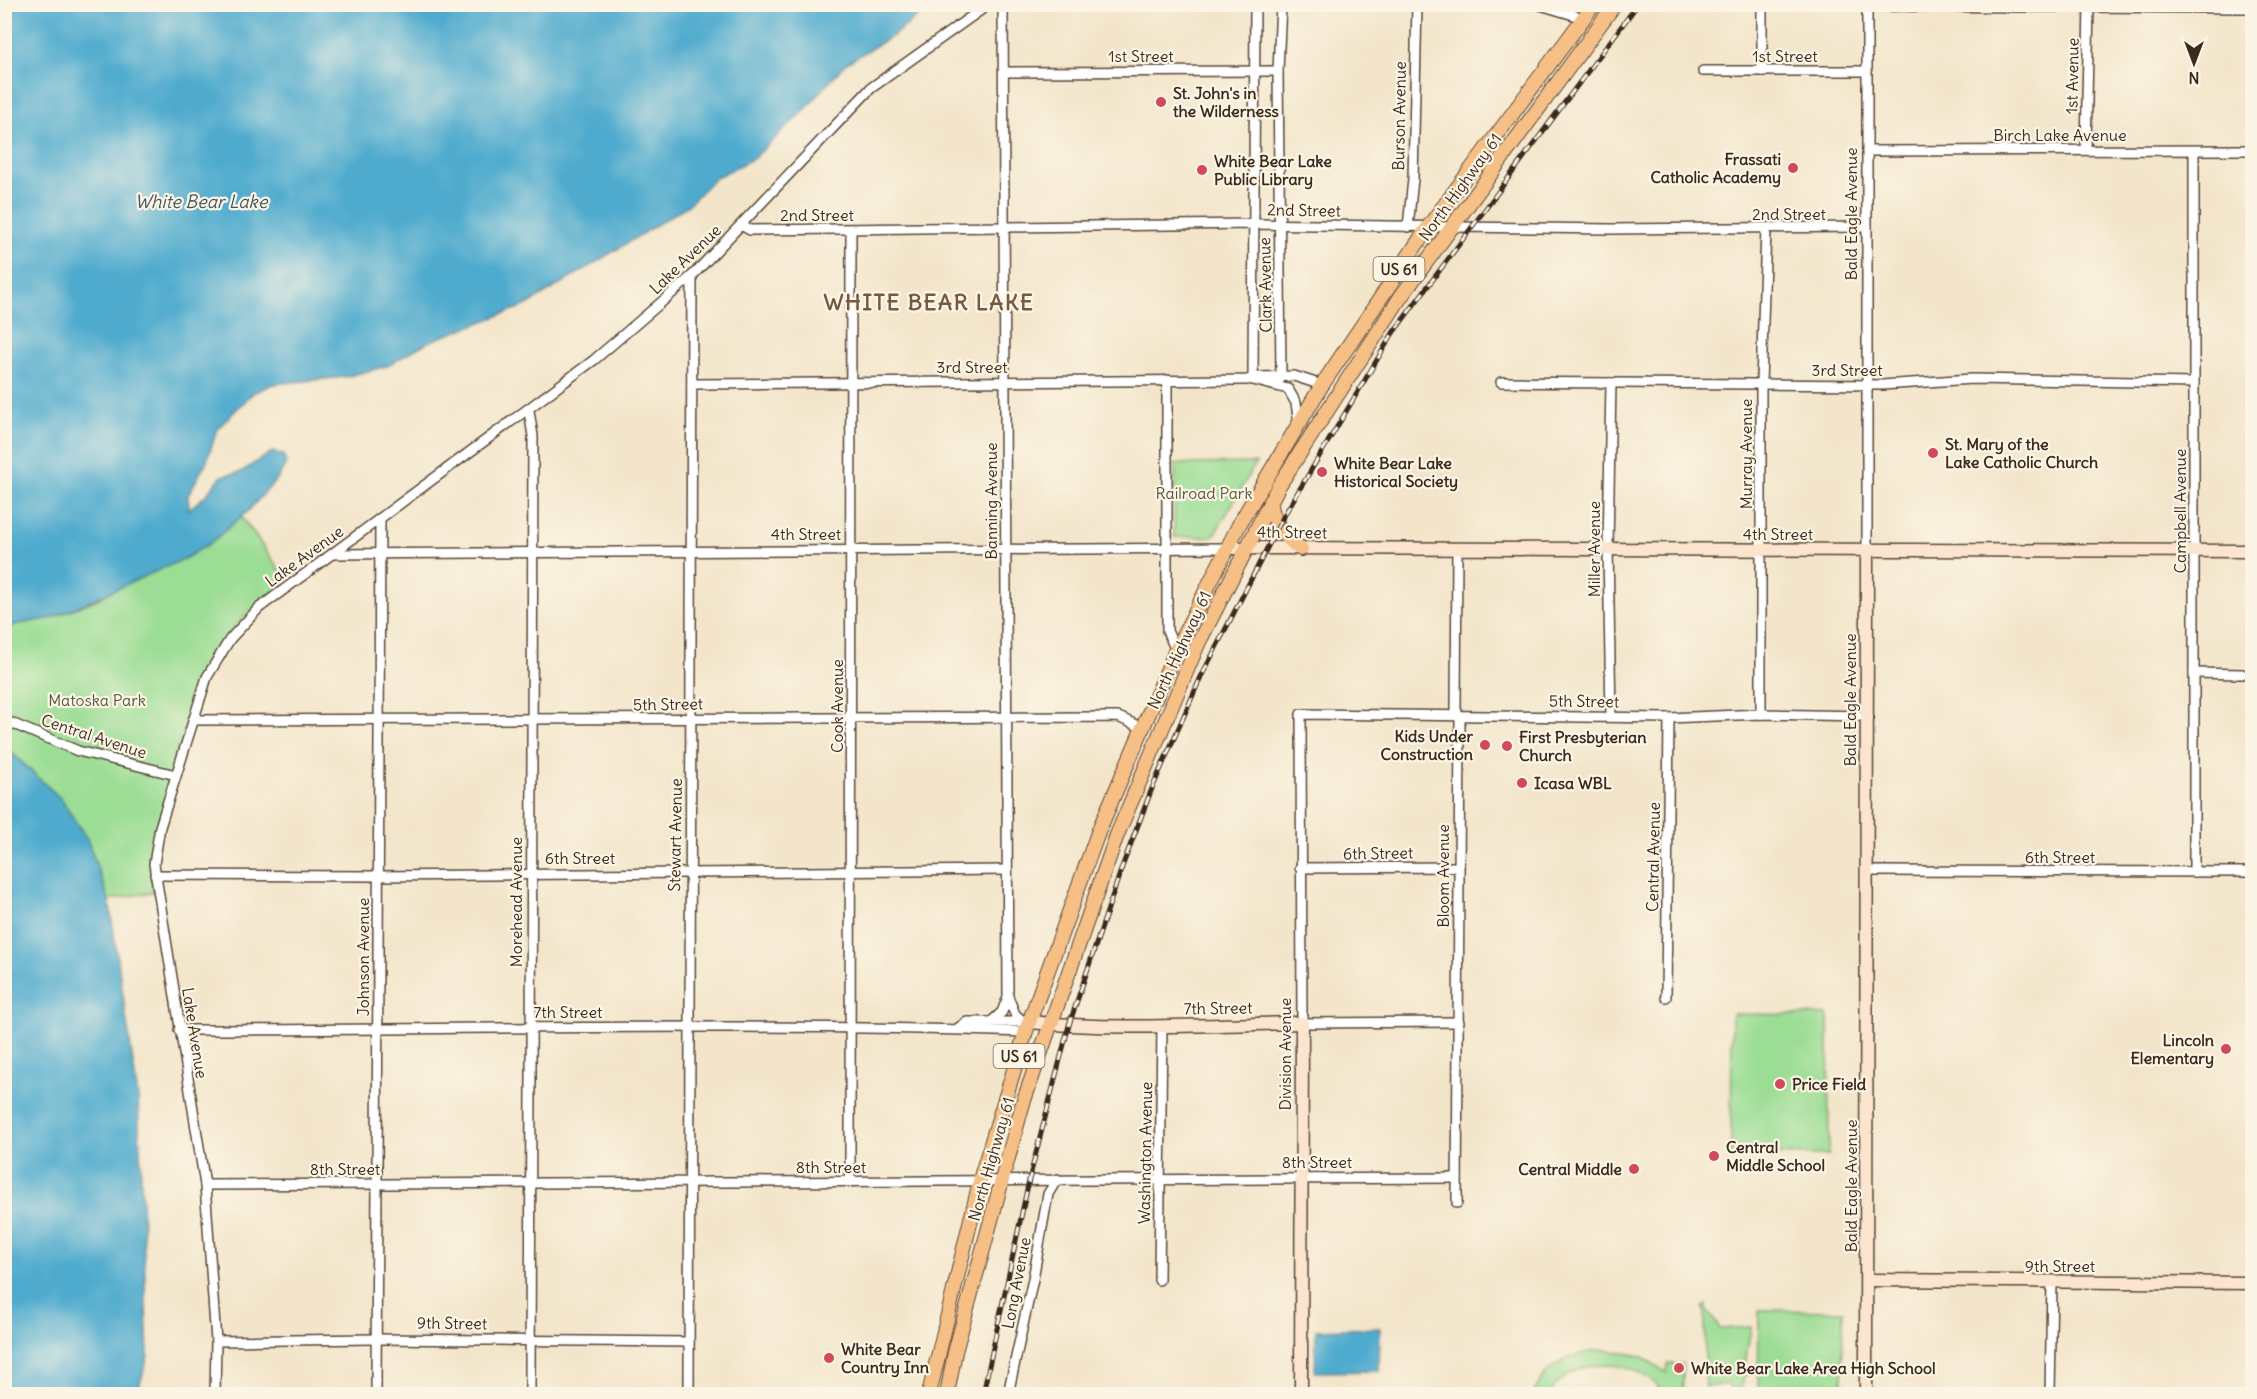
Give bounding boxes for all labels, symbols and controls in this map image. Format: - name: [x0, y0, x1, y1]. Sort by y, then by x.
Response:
- north arrow: [2164, 33, 2224, 93]
- street label: 1st Avenue: [2061, 38, 2083, 114]
- street label: 1st Street: [1108, 46, 1174, 66]
- street label: 1st Street: [1752, 46, 1818, 66]
- street label: Burson Avenue: [1388, 61, 1410, 171]
- text: N: [2188, 68, 2200, 88]
- place label: St. John's in the Wilderness: [1173, 83, 1279, 121]
- marker: St. John's in the Wilderness: [1154, 95, 1168, 109]
- street label: Birch Lake Avenue: [1993, 125, 2127, 145]
- street label: North Highway 61: [1414, 129, 1506, 245]
- street label: Bald Eagle Avenue: [1841, 147, 1861, 281]
- place label: Frassati Catholic Academy: [1650, 149, 1781, 188]
- place label: White Bear Lake Public Library: [1214, 151, 1332, 190]
- marker: Frassati Catholic Academy: [1786, 161, 1800, 175]
- marker: White Bear Lake Public Library: [1195, 163, 1209, 177]
- water label: White Bear Lake: [135, 190, 269, 213]
- street label: 2nd Street: [1267, 199, 1342, 221]
- street label: 2nd Street: [1752, 204, 1827, 224]
- street label: 2nd Street: [780, 205, 855, 225]
- street label: Lake Avenue: [645, 220, 725, 298]
- street label: Clark Avenue: [1254, 237, 1276, 333]
- road number: US 61: [1374, 257, 1424, 281]
- district label: WHITE BEAR LAKE: [824, 288, 1034, 316]
- street label: 3rd Street: [936, 357, 1008, 377]
- street label: 3rd Street: [1811, 360, 1883, 380]
- street label: Murray Avenue: [1736, 399, 1756, 509]
- place label: St. Mary of the Lake Catholic Church: [1945, 434, 2098, 472]
- street label: Banning Avenue: [981, 442, 1001, 560]
- marker: St. Mary of the Lake Catholic Church: [1926, 446, 1940, 460]
- street label: Campbell Avenue: [2170, 449, 2190, 573]
- place label: White Bear Lake Historical Society: [1334, 453, 1458, 492]
- marker: White Bear Lake Historical Society: [1315, 465, 1329, 479]
- park label: Railroad Park: [1155, 483, 1253, 503]
- street label: Miller Avenue: [1584, 501, 1604, 597]
- street label: Lake Avenue: [261, 521, 347, 591]
- street label: 4th Street: [1257, 521, 1328, 543]
- street label: 4th Street: [771, 524, 842, 544]
- street label: 4th Street: [1743, 524, 1814, 544]
- street label: North Highway 61: [1143, 588, 1215, 712]
- street label: Bald Eagle Avenue: [1840, 633, 1860, 767]
- street label: Cook Avenue: [827, 659, 847, 753]
- park label: Matoska Park: [48, 690, 146, 710]
- street label: 5th Street: [1549, 690, 1620, 712]
- street label: 5th Street: [633, 693, 704, 715]
- street label: Central Avenue: [39, 710, 149, 762]
- place label: Kids Under Construction: [1381, 726, 1473, 764]
- place label: First Presbyterian Church: [1519, 727, 1647, 765]
- marker: Kids Under Construction: [1478, 738, 1492, 752]
- marker: First Presbyterian Church: [1500, 739, 1514, 753]
- place label: Icasa WBL: [1534, 773, 1612, 793]
- marker: Icasa WBL: [1515, 776, 1529, 790]
- street label: Stewart Avenue: [664, 778, 686, 892]
- street label: Central Avenue: [1642, 802, 1664, 912]
- street label: Bloom Avenue: [1433, 824, 1453, 928]
- street label: Morehead Avenue: [506, 837, 526, 967]
- street label: 6th Street: [1343, 842, 1414, 864]
- street label: 6th Street: [2025, 847, 2096, 867]
- street label: 6th Street: [545, 848, 616, 868]
- street label: Johnson Avenue: [353, 898, 373, 1016]
- street label: Lake Avenue: [178, 986, 212, 1080]
- street label: 7th Street: [1183, 997, 1253, 1019]
- street label: Division Avenue: [1275, 998, 1295, 1110]
- street label: 7th Street: [534, 1002, 603, 1022]
- place label: Lincoln Elementary: [2130, 1030, 2214, 1069]
- marker: Lincoln Elementary: [2219, 1042, 2233, 1056]
- road number: US 61: [994, 1044, 1044, 1068]
- place label: Price Field: [1792, 1074, 1867, 1094]
- marker: Price Field: [1773, 1077, 1787, 1091]
- street label: Washington Avenue: [1134, 1082, 1156, 1224]
- street label: North Highway 61: [964, 1095, 1018, 1223]
- street label: Bald Eagle Avenue: [1841, 1119, 1861, 1253]
- place label: Central Middle School: [1726, 1137, 1825, 1175]
- marker: Central Middle School: [1707, 1149, 1721, 1163]
- street label: 8th Street: [1282, 1152, 1353, 1172]
- street label: 8th Street: [796, 1157, 867, 1177]
- street label: 8th Street: [310, 1159, 381, 1179]
- place label: Central Middle: [1518, 1159, 1622, 1179]
- marker: Central Middle: [1627, 1162, 1641, 1176]
- street label: Long Avenue: [997, 1235, 1035, 1331]
- street label: 9th Street: [2025, 1256, 2096, 1276]
- street label: 9th Street: [417, 1312, 488, 1334]
- place label: White Bear Country Inn: [841, 1339, 929, 1378]
- marker: White Bear Country Inn: [822, 1351, 836, 1365]
- place label: White Bear Lake Area High School: [1691, 1358, 1936, 1379]
- marker: White Bear Lake Area High School: [1672, 1361, 1686, 1375]

